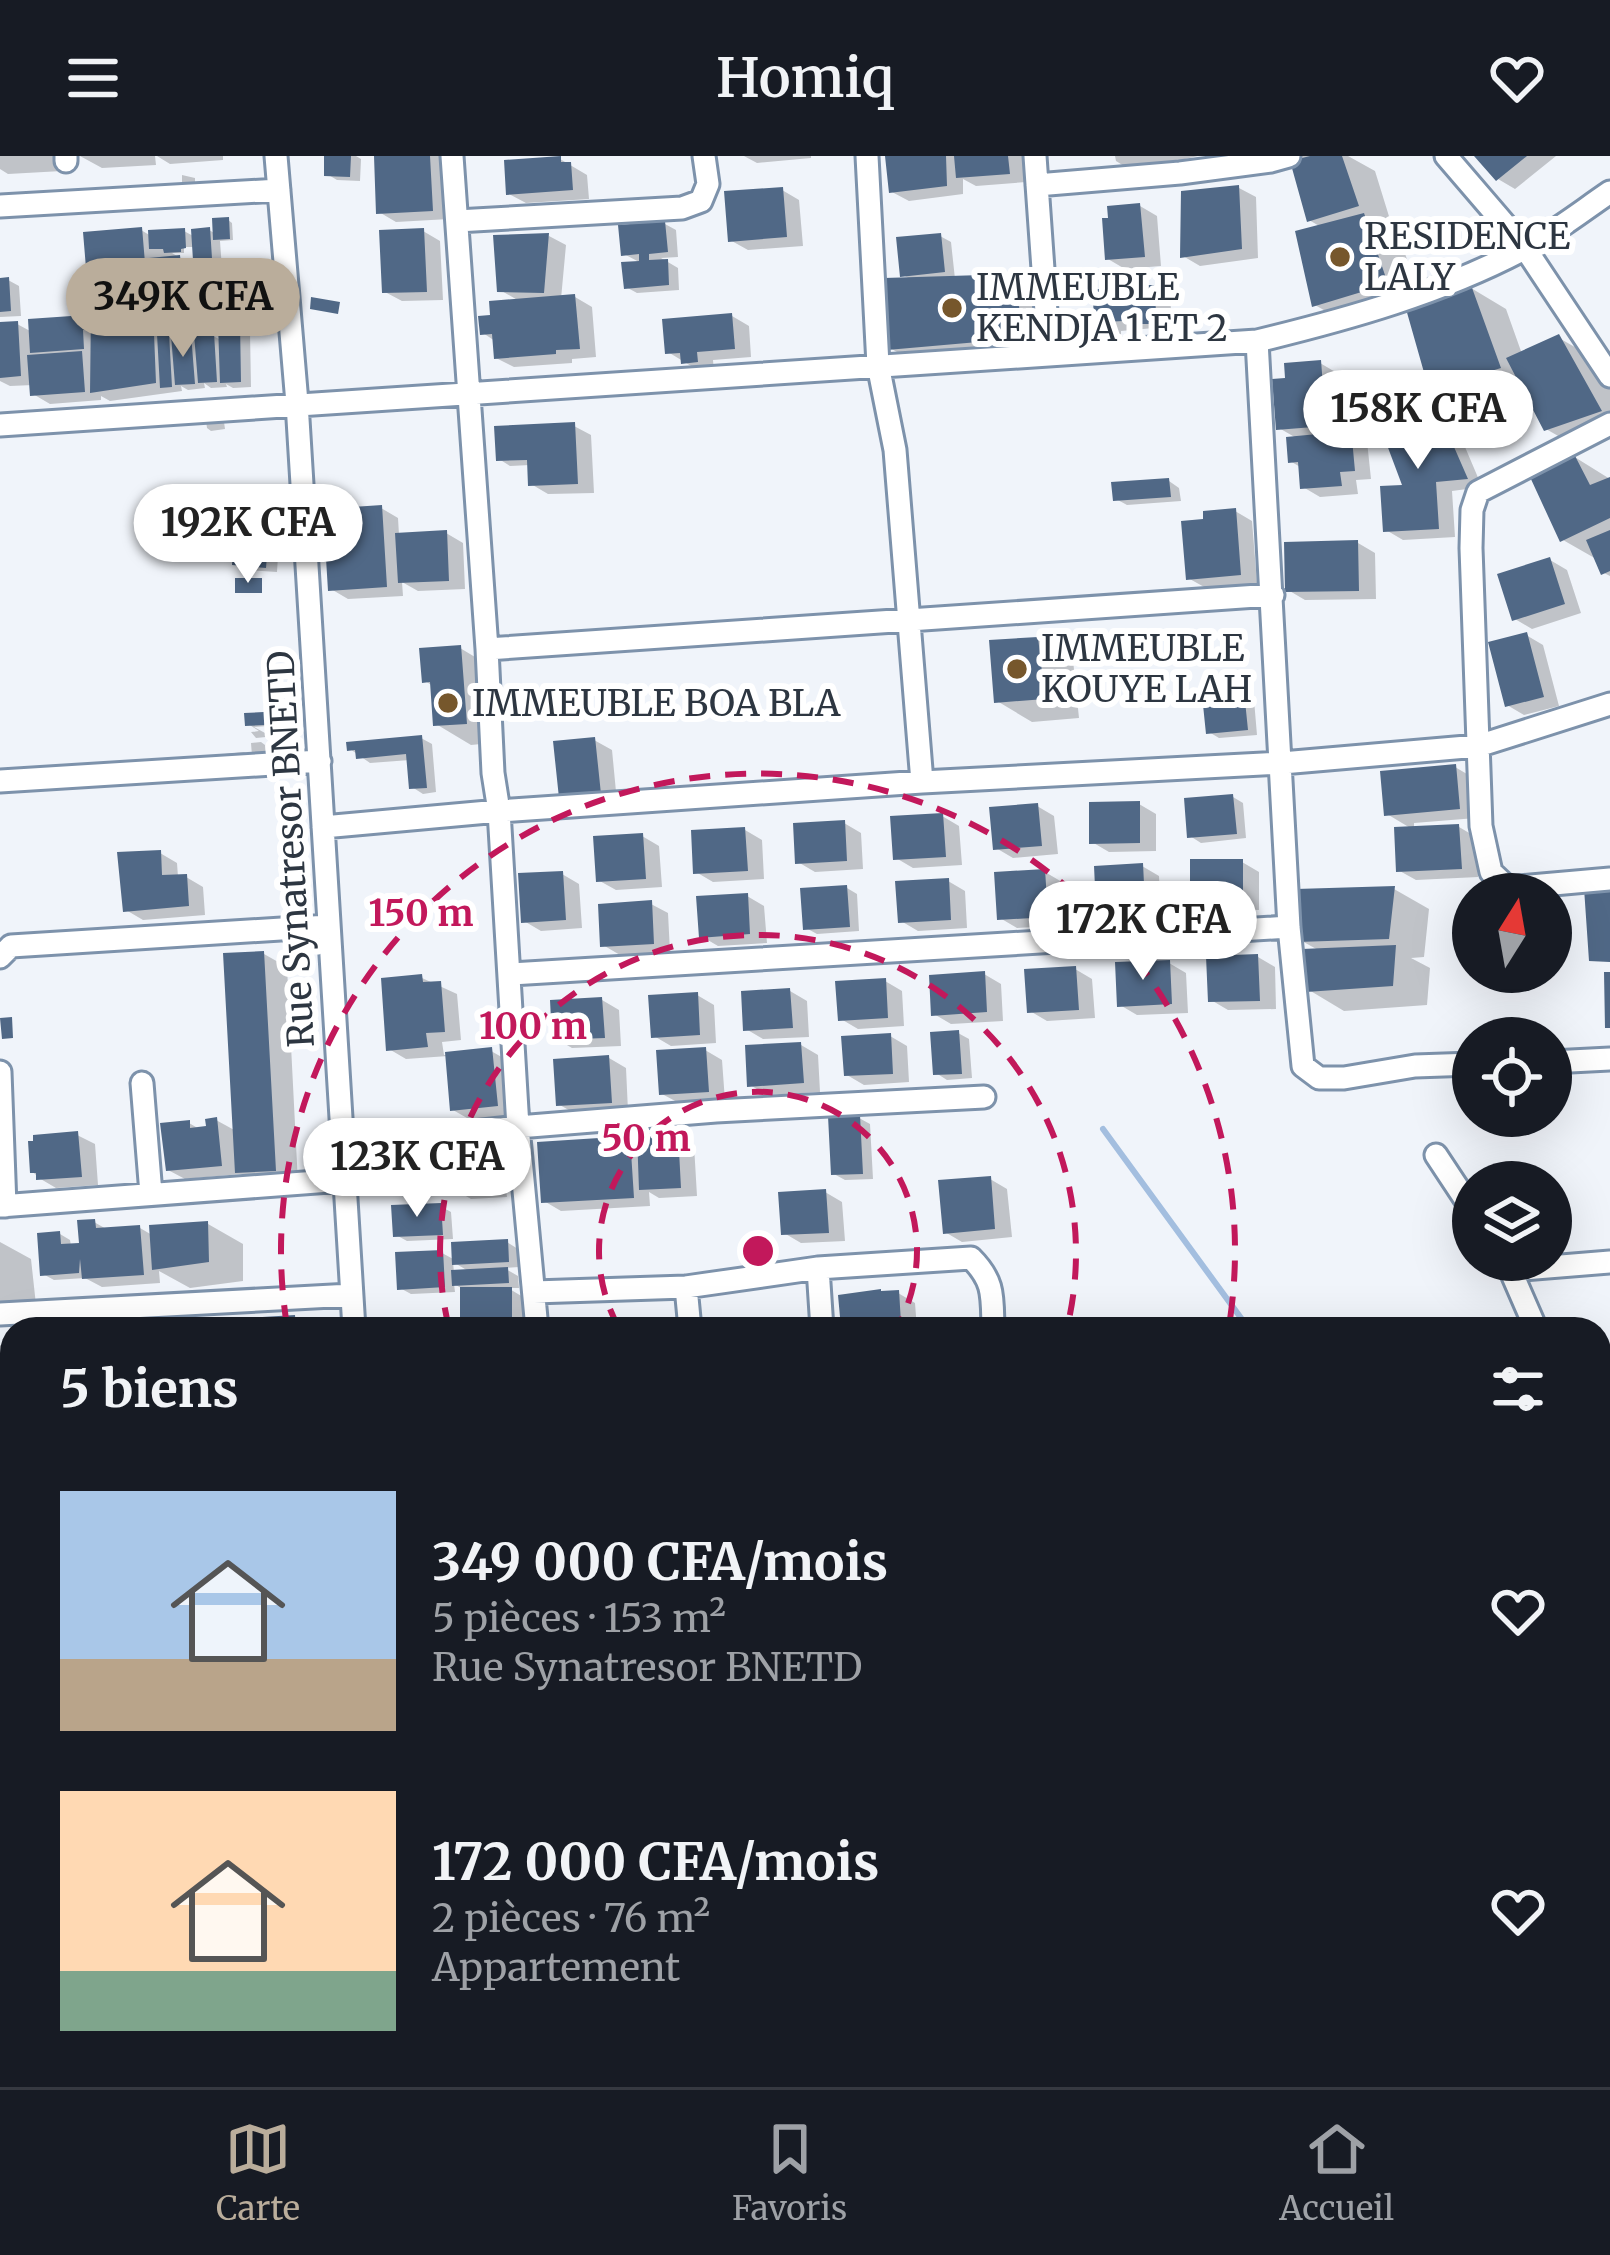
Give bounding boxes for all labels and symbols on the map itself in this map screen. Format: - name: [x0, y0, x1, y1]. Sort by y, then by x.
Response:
- place label: RESIDENCE LALY: [1364, 214, 1570, 300]
- marker: RESIDENCE LALY: [1327, 244, 1353, 270]
- pin: 349K CFA: [59, 258, 307, 360]
- place label: IMMEUBLE KENDJA 1 ET 2: [976, 265, 1228, 351]
- marker: IMMEUBLE KENDJA 1 ET 2: [939, 295, 965, 321]
- pin: 158K CFA: [1294, 370, 1542, 472]
- pin: 192K CFA: [124, 484, 372, 586]
- place label: IMMEUBLE KOUYE LAH: [1041, 626, 1252, 712]
- street label: Rue Synatresor BNETD: [258, 650, 324, 1048]
- marker: IMMEUBLE KOUYE LAH: [1004, 656, 1030, 682]
- place label: IMMEUBLE BOA BLA: [472, 681, 841, 726]
- marker: IMMEUBLE BOA BLA: [435, 690, 461, 716]
- north arrow: [1452, 873, 1572, 993]
- pin: 172K CFA: [1019, 881, 1267, 983]
- text: 150 m: [369, 891, 473, 936]
- text: 100 m: [479, 1004, 587, 1049]
- text: 50 m: [601, 1116, 691, 1161]
- pin: 123K CFA: [293, 1118, 541, 1220]
- centre of rings: [737, 1230, 779, 1272]

